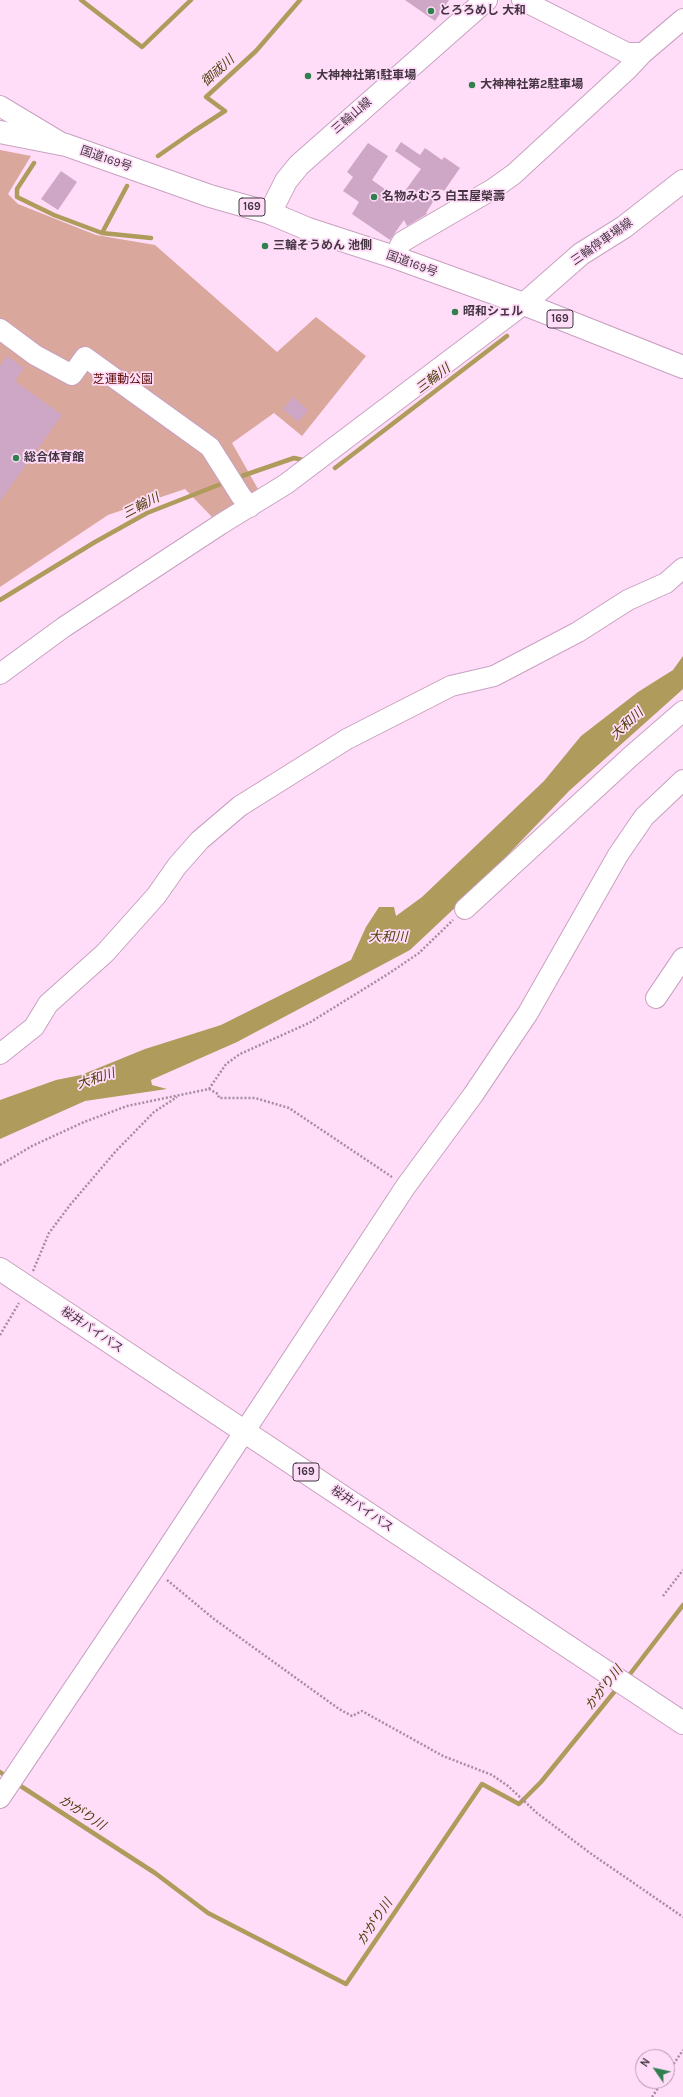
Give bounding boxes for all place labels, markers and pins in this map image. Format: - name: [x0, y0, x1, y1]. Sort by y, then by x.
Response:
- place label: とろろめし 大和: [439, 4, 526, 18]
- marker: とろろめし 大和: [426, 6, 436, 16]
- place label: 大神神社第1駐車場: [316, 69, 416, 83]
- marker: 大神神社第1駐車場: [303, 71, 313, 81]
- place label: 大神神社第2駐車場: [480, 78, 583, 92]
- marker: 大神神社第2駐車場: [467, 80, 477, 90]
- place label: 名物みむろ 白玉屋榮壽: [382, 190, 505, 204]
- marker: 名物みむろ 白玉屋榮壽: [369, 192, 379, 202]
- place label: 三輪そうめん 池側: [273, 239, 372, 253]
- marker: 三輪そうめん 池側: [260, 241, 270, 251]
- place label: 昭和シェル: [463, 305, 523, 319]
- marker: 昭和シェル: [450, 307, 460, 317]
- place label: 総合体育館: [24, 451, 84, 465]
- marker: 総合体育館: [11, 453, 21, 463]

